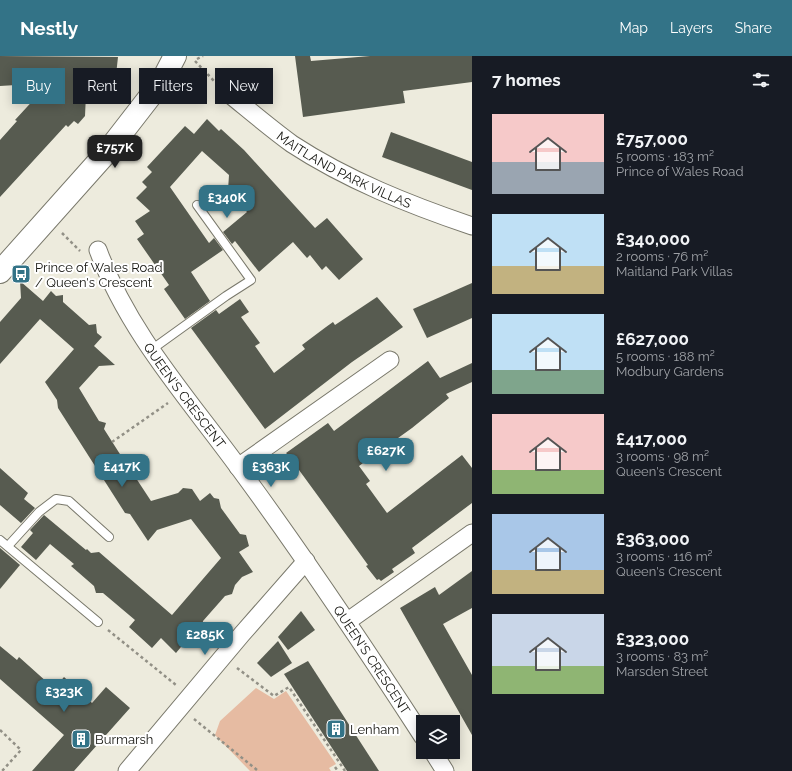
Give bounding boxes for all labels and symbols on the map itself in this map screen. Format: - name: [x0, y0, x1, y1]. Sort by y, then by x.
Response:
- street label: MAITLAND PARK VILLAS: [274, 128, 414, 211]
- pin: £757K: [87, 135, 143, 169]
- pin: £340K: [199, 185, 255, 219]
- place label: Prince of Wales Road / Queen's Crescent: [35, 260, 163, 290]
- bus stop icon: Prince of Wales Road / Queen's Crescent: [10, 263, 32, 285]
- street label: QUEEN'S CRESCENT: [141, 340, 229, 451]
- pin: £627K: [358, 438, 414, 472]
- pin: £417K: [94, 454, 150, 488]
- pin: £363K: [243, 454, 299, 488]
- street label: QUEEN'S CRESCENT: [330, 603, 413, 717]
- pin: £285K: [177, 622, 233, 656]
- pin: £323K: [36, 679, 92, 713]
- building icon: Lenham: [325, 718, 347, 740]
- place label: Lenham: [350, 722, 399, 737]
- building icon: Burmarsh: [70, 728, 92, 750]
- place label: Burmarsh: [95, 732, 153, 747]

